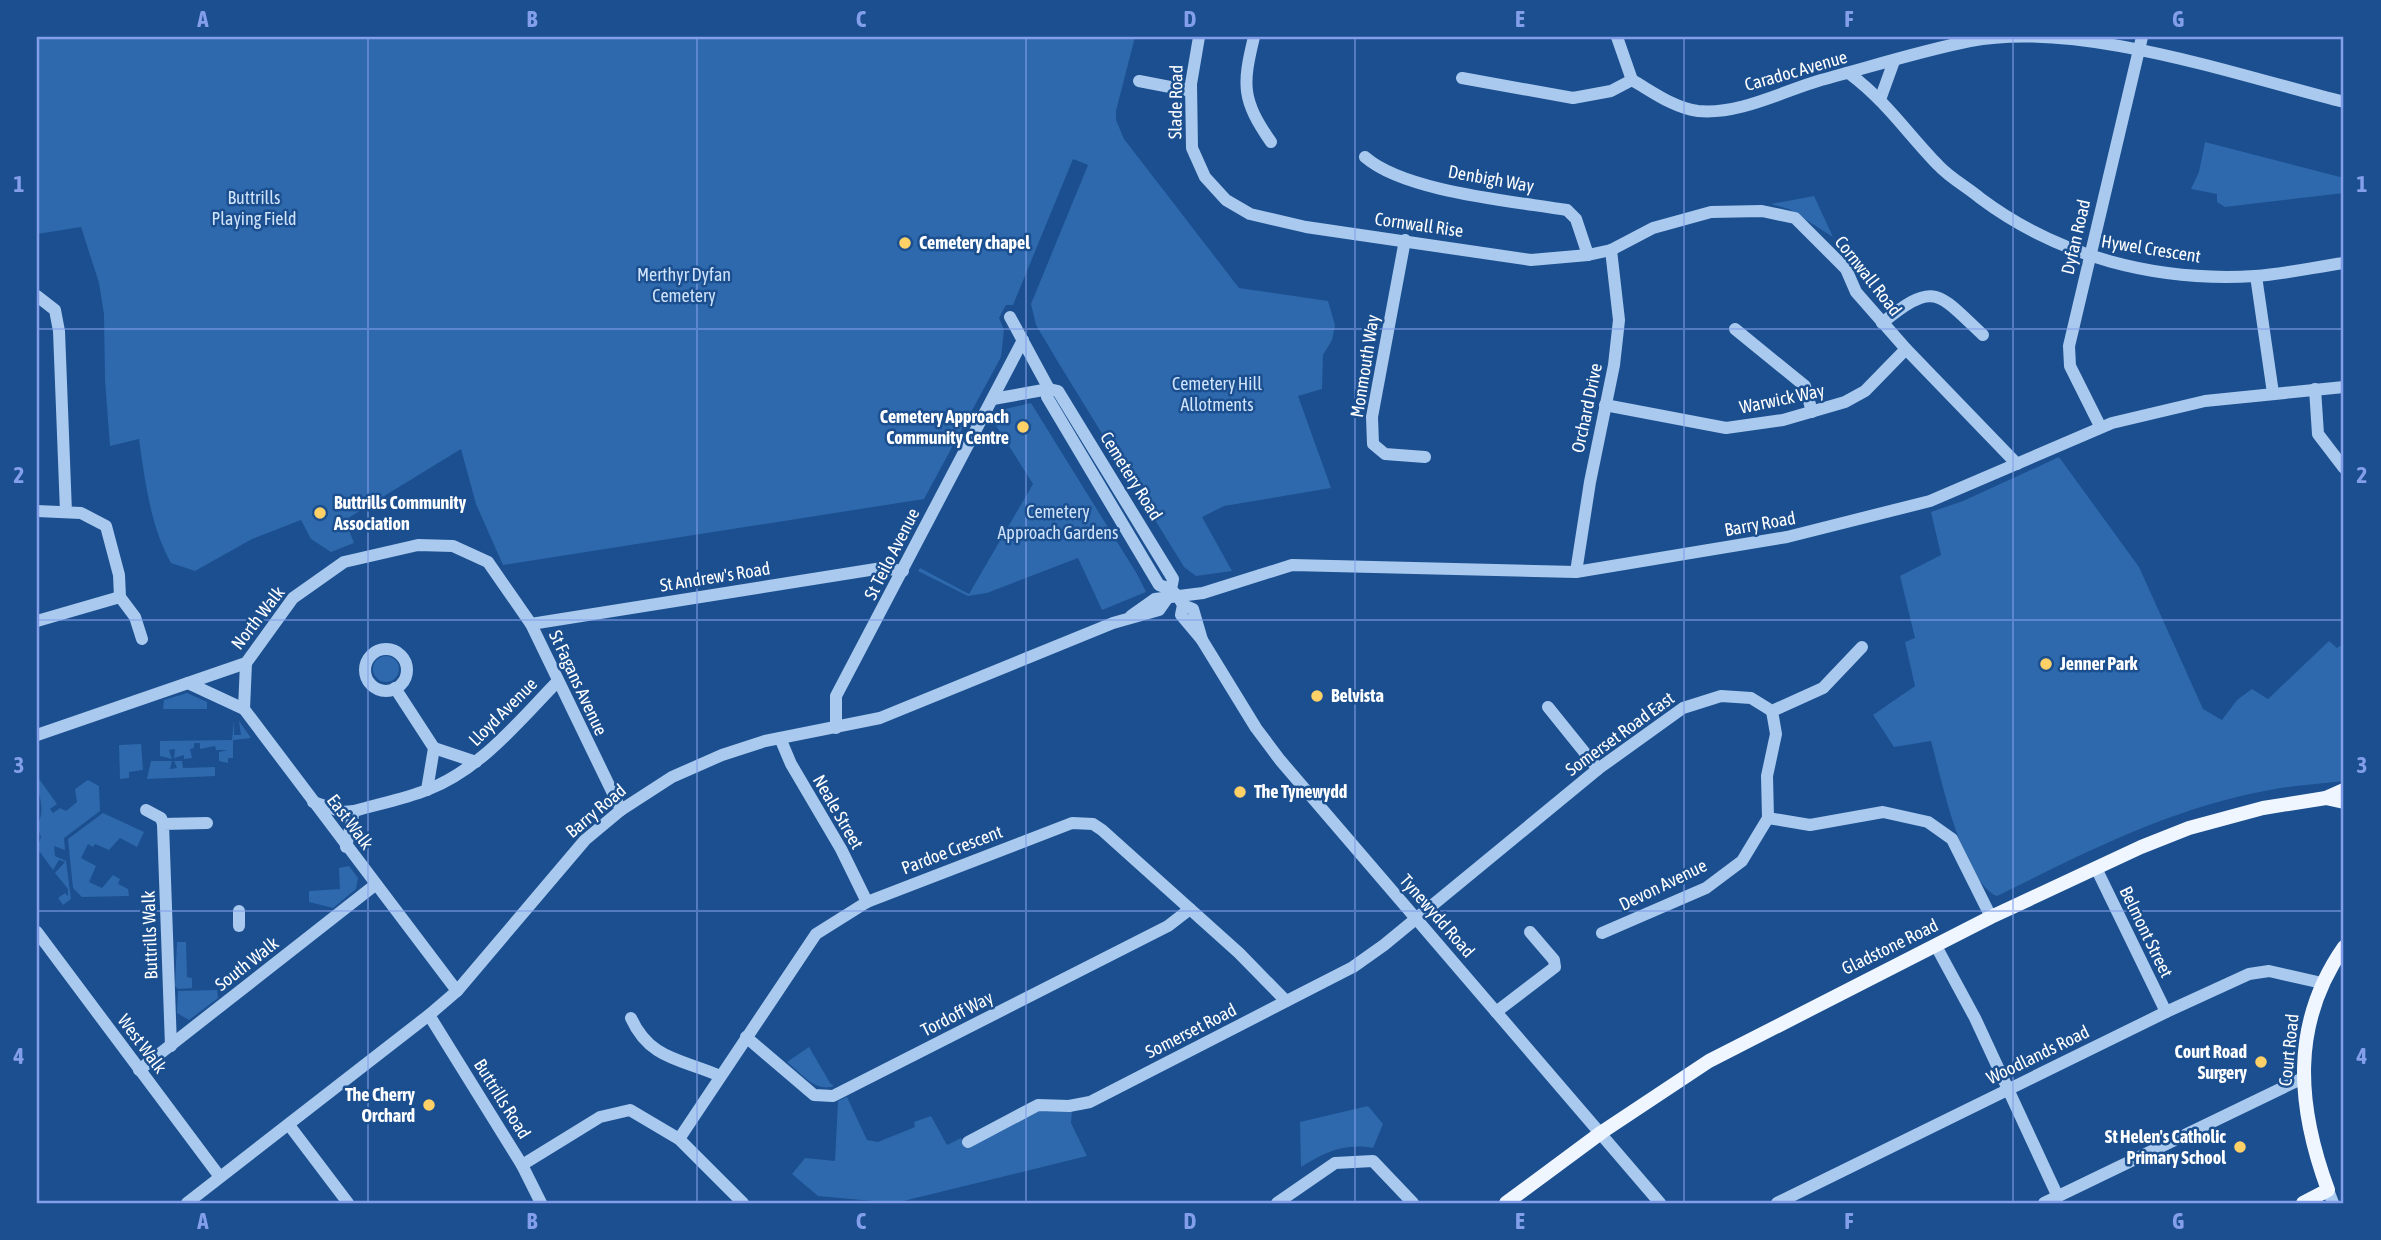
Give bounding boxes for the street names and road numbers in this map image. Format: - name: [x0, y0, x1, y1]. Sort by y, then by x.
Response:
- street label: Caradoc Avenue: [1742, 46, 1850, 95]
- street label: Slade Road: [1164, 65, 1187, 139]
- street label: Denbigh Way: [1446, 161, 1536, 196]
- street label: Dyfan Road: [2057, 197, 2094, 276]
- street label: Cornwall Rise: [1373, 208, 1465, 241]
- street label: Hywel Crescent: [2100, 230, 2202, 267]
- street label: Cornwall Road: [1831, 231, 1906, 320]
- street label: Monmouth Way: [1346, 313, 1383, 419]
- street label: Orchard Drive: [1567, 361, 1606, 455]
- street label: Warwick Way: [1737, 379, 1826, 418]
- street label: Cemetery Road: [1096, 428, 1167, 524]
- street label: St Teilo Avenue: [860, 505, 924, 603]
- street label: Barry Road: [1723, 507, 1797, 540]
- street label: St Andrew's Road: [658, 557, 772, 596]
- street label: North Walk: [226, 582, 289, 653]
- street label: St Fagans Avenue: [545, 627, 612, 739]
- street label: Lloyd Avenue: [464, 673, 541, 750]
- street label: Somerset Road East: [1561, 687, 1678, 780]
- street label: Neale Street: [809, 771, 868, 852]
- street label: Barry Road: [561, 780, 630, 842]
- street label: East Walk: [323, 790, 378, 853]
- street label: Pardoe Crescent: [898, 821, 1005, 878]
- street label: Devon Avenue: [1616, 854, 1710, 915]
- street label: Tynewydd Road: [1396, 870, 1479, 962]
- street label: Belmont Street: [2115, 883, 2178, 981]
- street label: Buttrills Walk: [137, 890, 162, 980]
- street label: Gladstone Road: [1838, 914, 1941, 979]
- street label: South Walk: [211, 932, 283, 995]
- street label: Tordoff Way: [917, 986, 996, 1041]
- street label: Somerset Road: [1142, 999, 1240, 1062]
- street label: West Walk: [113, 1010, 171, 1077]
- street label: Court Road: [2274, 1013, 2303, 1087]
- street label: Woodlands Road: [1983, 1021, 2093, 1088]
- street label: Buttrills Road: [470, 1055, 535, 1142]

